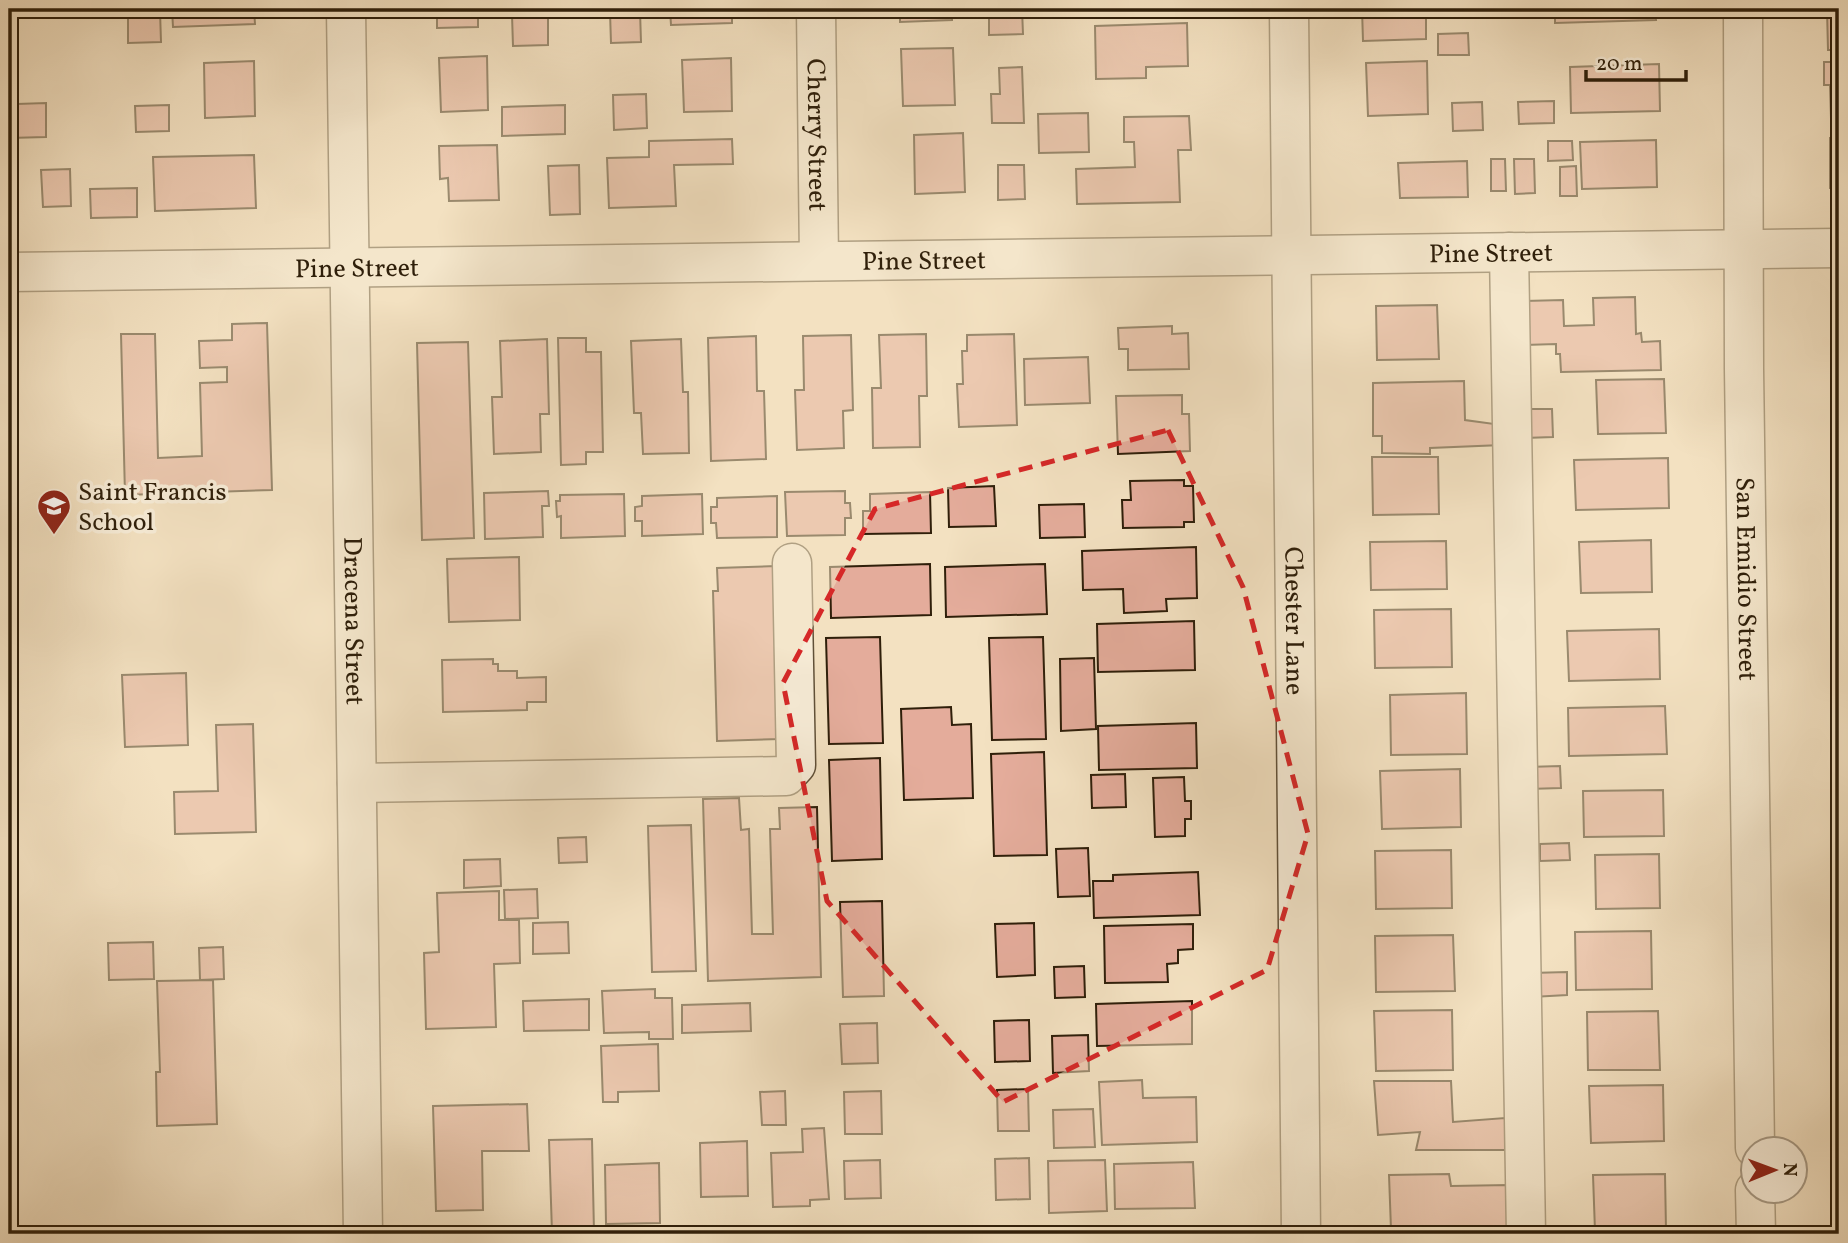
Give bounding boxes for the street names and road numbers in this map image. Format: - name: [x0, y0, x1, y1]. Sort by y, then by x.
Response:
- street label: Cherry Street: [797, 58, 834, 212]
- street label: Pine Street: [1429, 236, 1553, 273]
- street label: Pine Street: [862, 243, 986, 281]
- street label: Pine Street: [295, 251, 419, 288]
- street label: San Emidio Street: [1726, 477, 1764, 681]
- street label: Dracena Street: [333, 536, 372, 706]
- street label: Chester Lane: [1274, 546, 1312, 695]

